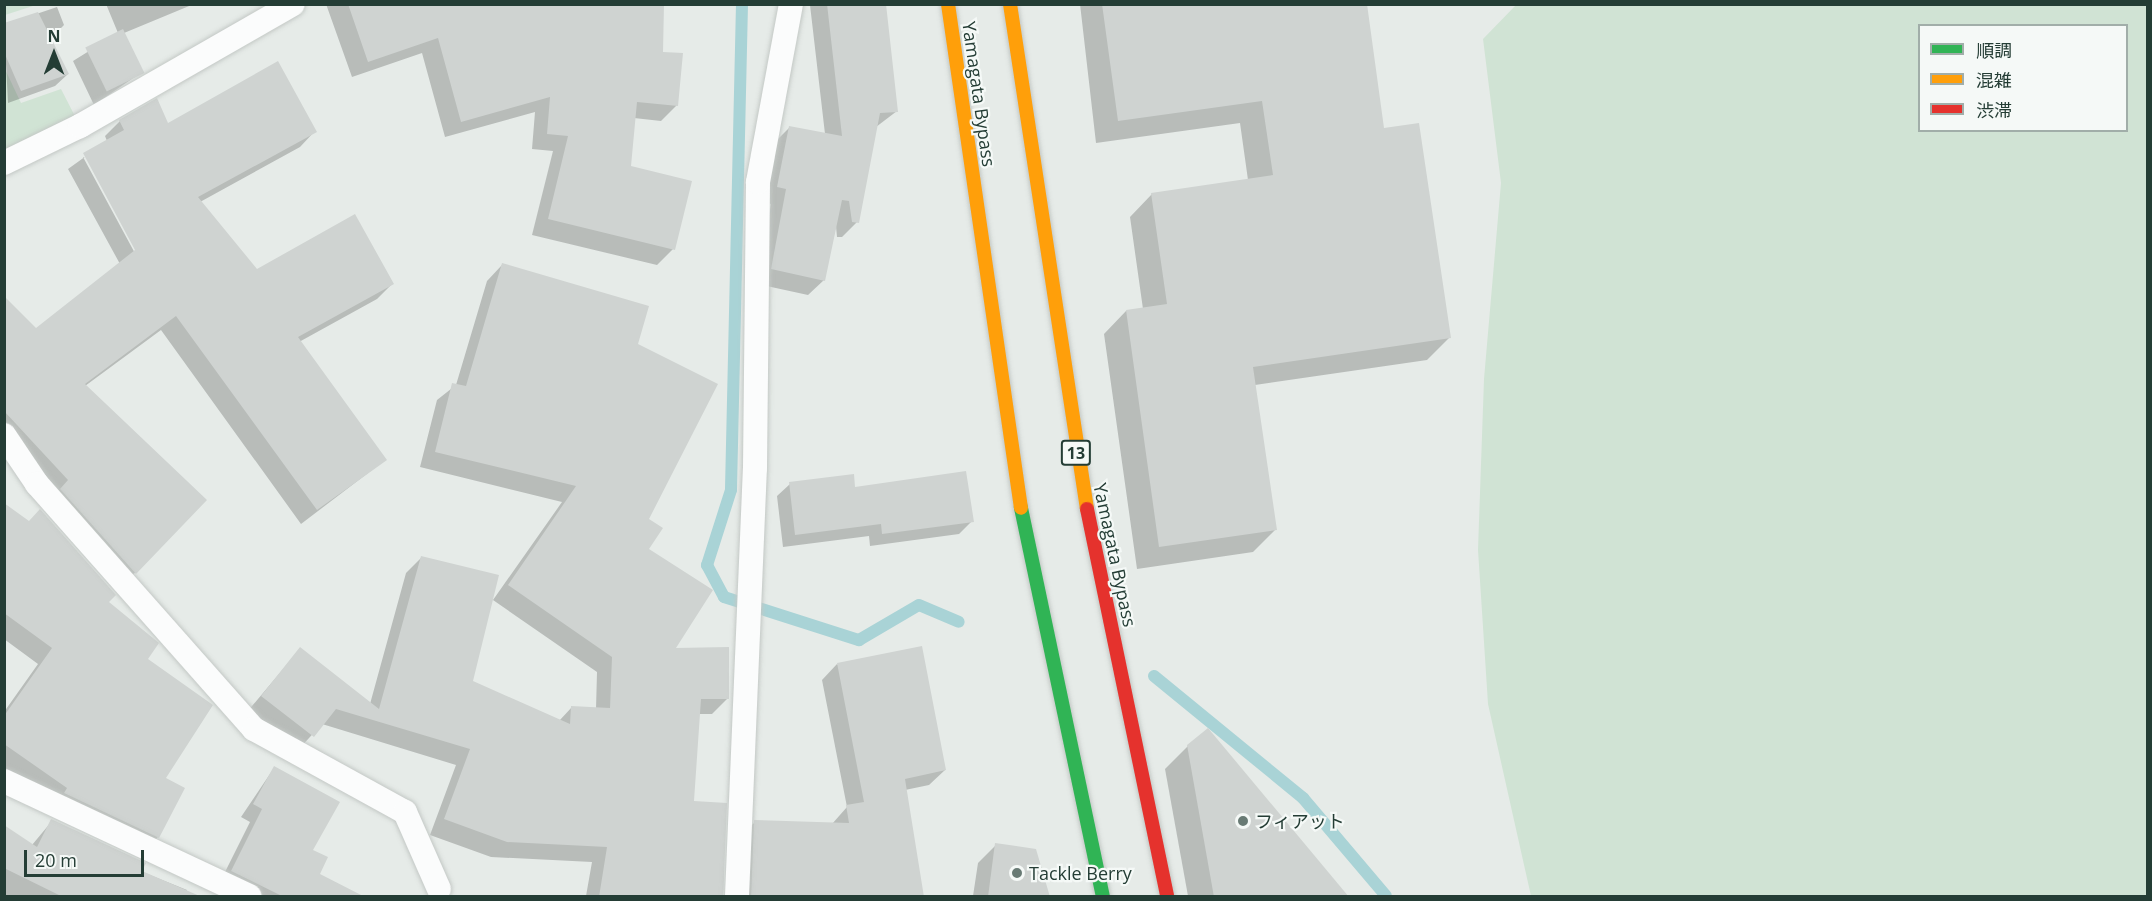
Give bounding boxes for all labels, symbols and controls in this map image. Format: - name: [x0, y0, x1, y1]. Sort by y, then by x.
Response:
- street label: Yamagata Bypass: [958, 20, 1000, 168]
- north arrow: [24, 24, 84, 84]
- legend: [1918, 24, 2128, 132]
- text: N: [47, 25, 61, 47]
- text: 順調: [1976, 38, 2012, 62]
- text: 混雑: [1976, 68, 2012, 92]
- text: 渋滞: [1976, 98, 2012, 122]
- road number: 13: [1060, 440, 1092, 466]
- street label: Yamagata Bypass: [1089, 481, 1141, 629]
- place label: フィアット: [1255, 810, 1345, 832]
- marker: フィアット: [1236, 814, 1250, 828]
- scale bar: [27, 838, 147, 876]
- text: 20 m: [35, 848, 77, 872]
- place label: Tackle Berry: [1029, 862, 1132, 884]
- marker: Tackle Berry: [1010, 866, 1024, 880]

